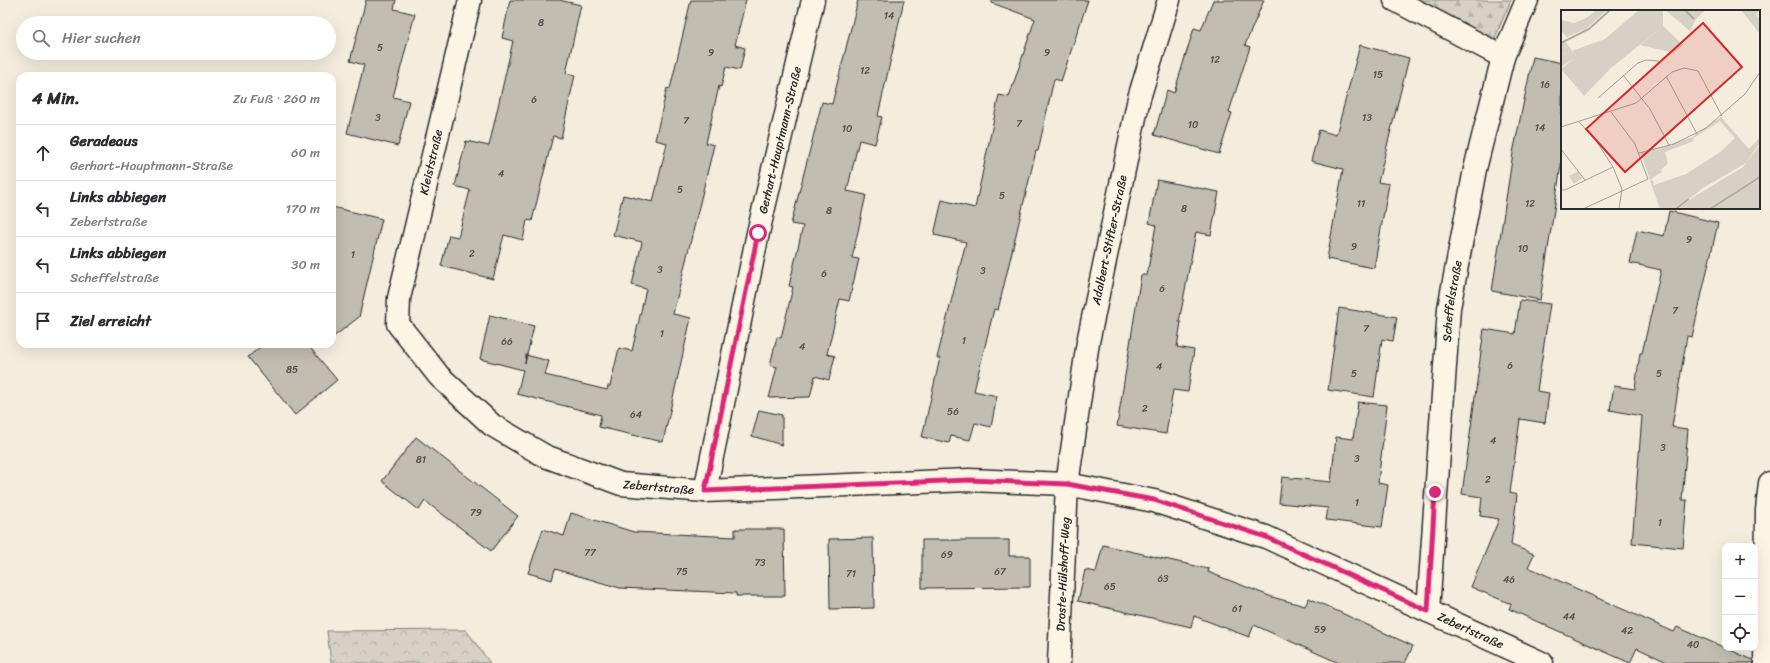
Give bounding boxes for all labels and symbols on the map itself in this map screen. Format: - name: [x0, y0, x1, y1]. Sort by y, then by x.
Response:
- house number: 14: [884, 7, 894, 25]
- inset map: [1561, 10, 1760, 209]
- house number: 8: [538, 14, 544, 32]
- house number: 5: [377, 39, 383, 57]
- house number: 9: [708, 44, 714, 62]
- house number: 9: [1044, 44, 1050, 62]
- house number: 12: [1210, 51, 1220, 69]
- house number: 12: [860, 62, 870, 80]
- street label: Gerhart-Hauptmann-Straße: [752, 64, 808, 216]
- house number: 15: [1373, 66, 1383, 84]
- house number: 16: [1540, 76, 1550, 94]
- house number: 6: [531, 91, 537, 109]
- house number: 3: [375, 109, 381, 127]
- house number: 13: [1362, 109, 1372, 127]
- house number: 7: [683, 112, 690, 130]
- house number: 7: [1016, 115, 1023, 133]
- house number: 10: [1188, 116, 1198, 134]
- house number: 14: [1535, 119, 1545, 137]
- house number: 10: [842, 120, 852, 138]
- street label: Kleiststraße: [413, 127, 449, 197]
- house number: 4: [498, 165, 504, 183]
- street label: Adalbert-Stifter-Straße: [1085, 173, 1134, 308]
- house number: 5: [677, 181, 683, 199]
- house number: 5: [999, 187, 1005, 205]
- house number: 11: [1357, 195, 1365, 213]
- house number: 12: [1525, 195, 1535, 213]
- house number: 8: [1181, 200, 1187, 218]
- house number: 8: [826, 202, 832, 220]
- route start: [749, 224, 767, 242]
- house number: 9: [1686, 231, 1692, 249]
- house number: 9: [1351, 238, 1357, 256]
- house number: 10: [1518, 240, 1528, 258]
- house number: 2: [469, 245, 475, 263]
- house number: 1: [351, 246, 355, 264]
- street label: Scheffelstraße: [1436, 258, 1469, 343]
- house number: 3: [657, 261, 663, 279]
- house number: 3: [980, 262, 986, 280]
- house number: 6: [821, 265, 827, 283]
- house number: 6: [1159, 280, 1165, 298]
- house number: 7: [1672, 302, 1679, 320]
- house number: 7: [1363, 320, 1370, 338]
- house number: 1: [660, 325, 664, 343]
- house number: 1: [962, 332, 966, 350]
- house number: 66: [501, 333, 513, 351]
- house number: 4: [799, 338, 805, 356]
- house number: 6: [1507, 357, 1513, 375]
- house number: 4: [1156, 358, 1162, 376]
- house number: 85: [286, 361, 298, 379]
- house number: 5: [1351, 365, 1357, 383]
- house number: 5: [1656, 365, 1662, 383]
- house number: 2: [1142, 400, 1148, 418]
- house number: 56: [947, 403, 959, 421]
- house number: 64: [630, 406, 642, 424]
- house number: 4: [1490, 432, 1496, 450]
- house number: 3: [1660, 439, 1666, 457]
- house number: 3: [1354, 450, 1360, 468]
- house number: 81: [416, 451, 426, 469]
- house number: 2: [1485, 471, 1491, 489]
- street label: Zebertstraße: [622, 473, 695, 501]
- route end: [1426, 483, 1444, 501]
- house number: 1: [1355, 494, 1359, 512]
- house number: 79: [470, 504, 482, 522]
- house number: 1: [1658, 514, 1662, 532]
- street label: Droste-Hülshoff-Weg: [1049, 516, 1077, 632]
- house number: 77: [584, 544, 597, 562]
- house number: 69: [941, 546, 953, 564]
- house number: 73: [754, 554, 766, 572]
- house number: 75: [676, 563, 688, 581]
- house number: 67: [994, 563, 1007, 581]
- house number: 71: [846, 565, 856, 583]
- house number: 63: [1157, 570, 1169, 588]
- house number: 46: [1503, 571, 1515, 589]
- house number: 65: [1104, 578, 1116, 596]
- house number: 61: [1232, 600, 1242, 618]
- street label: Zebertstraße: [1434, 606, 1508, 655]
- house number: 44: [1563, 608, 1575, 626]
- house number: 59: [1314, 621, 1326, 639]
- house number: 42: [1621, 622, 1633, 640]
- house number: 40: [1687, 636, 1699, 654]

